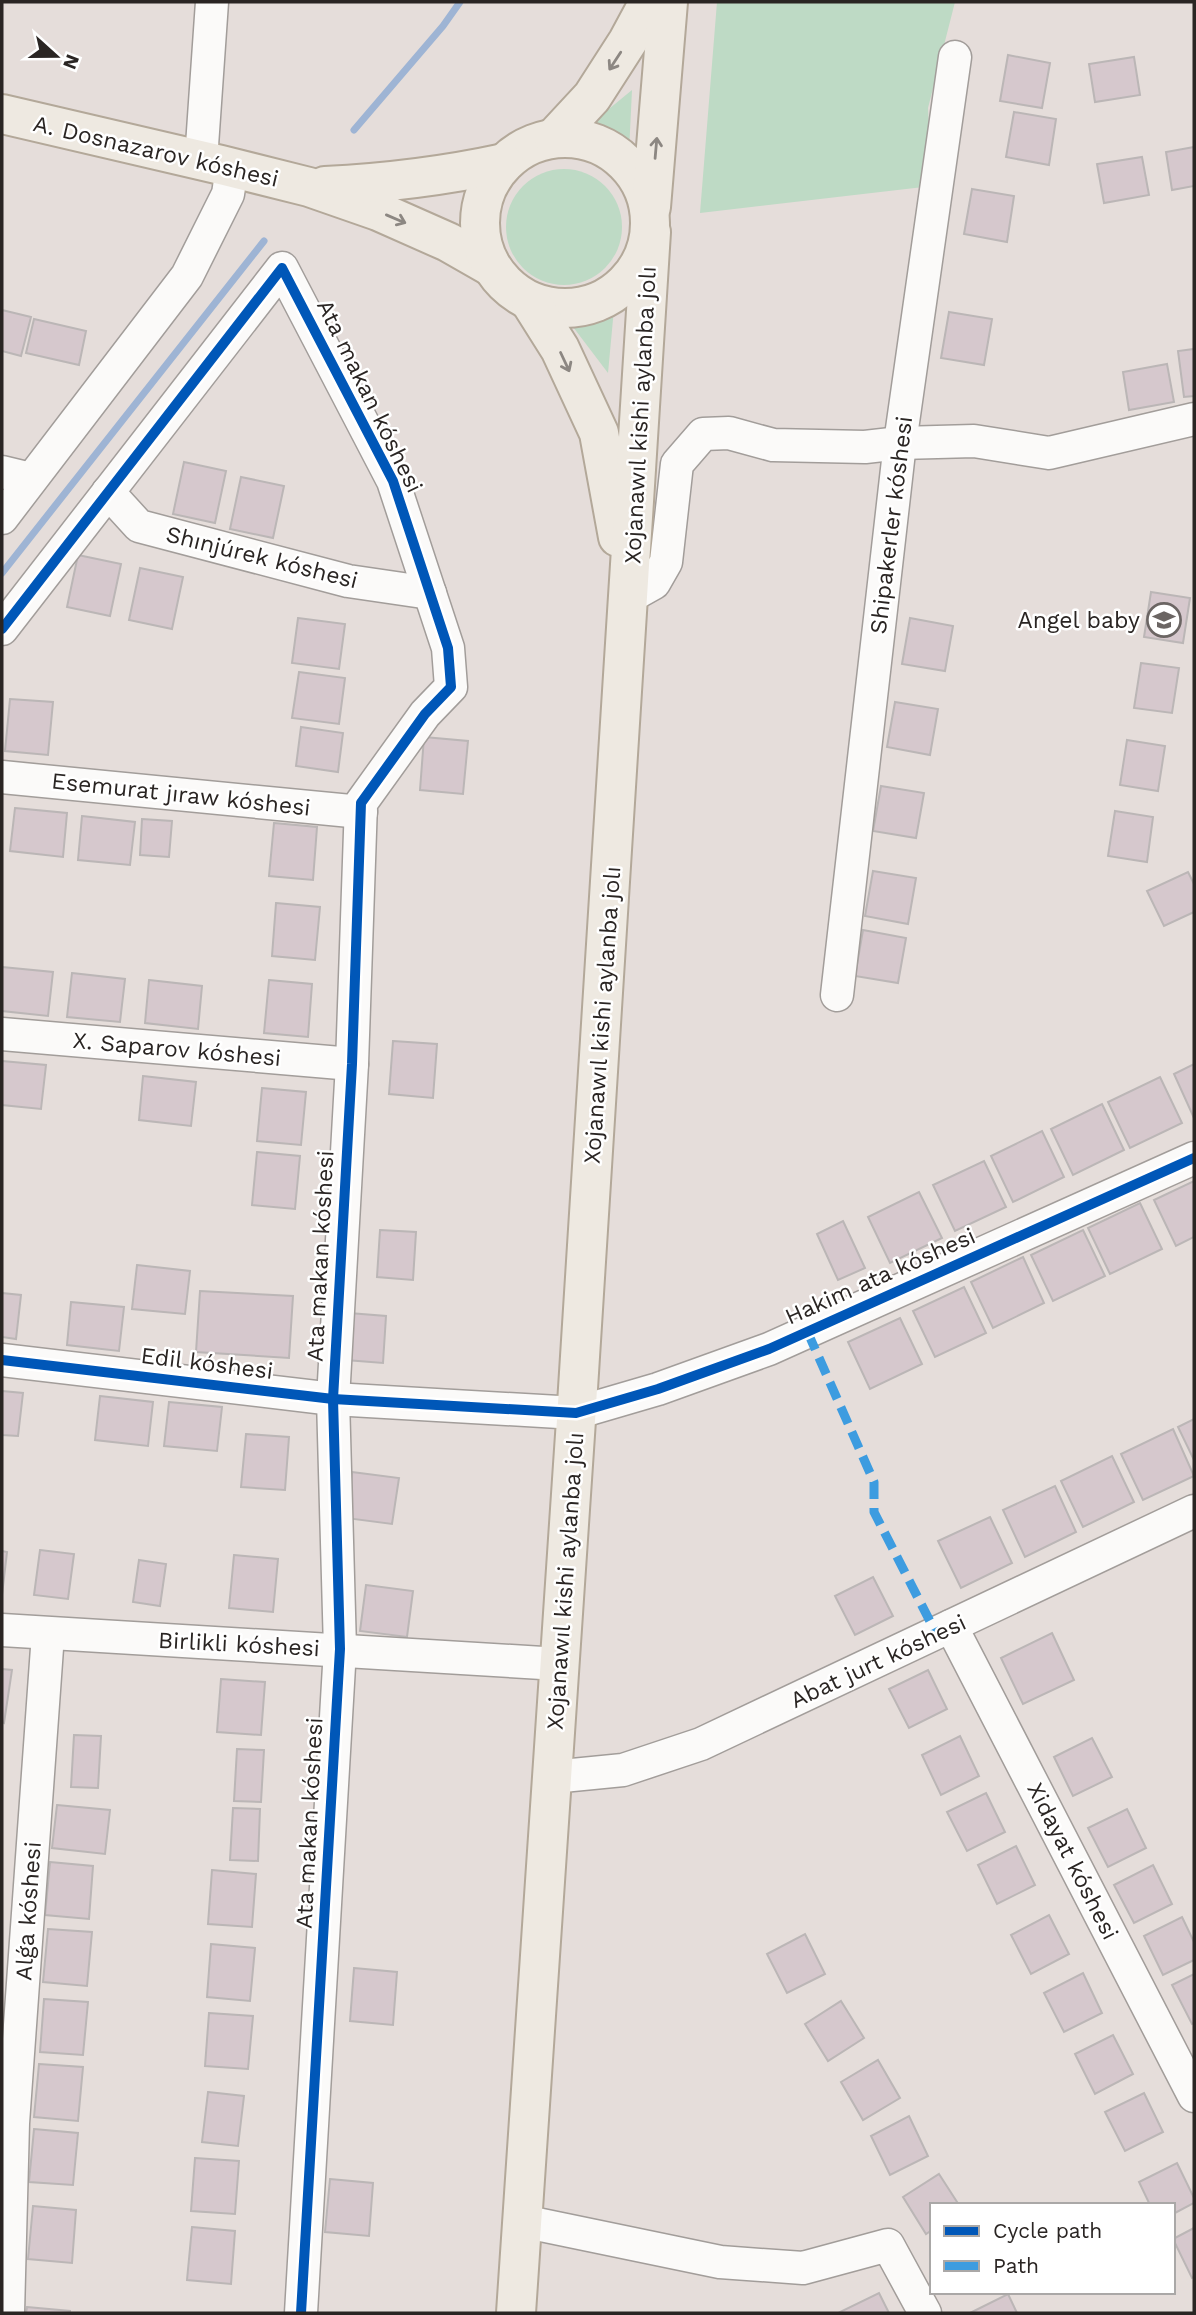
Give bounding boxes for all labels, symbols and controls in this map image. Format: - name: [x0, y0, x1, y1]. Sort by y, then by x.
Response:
- north arrow: [21, 21, 91, 91]
- text: N: [58, 51, 85, 73]
- one-way arrow: [608, 51, 622, 70]
- street label: A. Dosnazarov kóshesi: [31, 110, 281, 193]
- one-way arrow: [650, 138, 663, 160]
- one-way arrow: [385, 214, 407, 227]
- street label: Xojanawıl kishi aylanba jolı: [619, 265, 662, 565]
- street label: Ata makan kóshesi: [311, 295, 428, 497]
- one-way arrow: [559, 350, 572, 372]
- street label: Shipakerler kóshesi: [865, 415, 918, 635]
- street label: Shınjúrek kóshesi: [163, 521, 361, 594]
- school or university icon: Angel baby: [1145, 601, 1183, 639]
- place label: Angel baby: [1018, 607, 1140, 634]
- street label: Esemurat jıraw kóshesi: [50, 767, 312, 822]
- street label: Xojanawıl kishi aylanba jolı: [579, 865, 626, 1165]
- street label: X. Saparov kóshesi: [72, 1027, 282, 1072]
- street label: Ata makan kóshesi: [301, 1150, 340, 1362]
- street label: Hakim ata kóshesi: [781, 1222, 980, 1331]
- street label: Edil kóshesi: [139, 1342, 275, 1385]
- street label: Xojanawıl kishi aylanba jolı: [542, 1431, 589, 1731]
- street label: Abat jurt kóshesi: [786, 1609, 970, 1714]
- street label: Birlikli kóshesi: [157, 1627, 321, 1662]
- street label: Ata makan kóshesi: [290, 1717, 329, 1929]
- street label: Xidayat kóshesi: [1021, 1778, 1124, 1944]
- street label: Alǵa kóshesi: [10, 1841, 47, 1981]
- legend: [930, 2203, 1175, 2294]
- text: Cycle path: [993, 2218, 1102, 2243]
- text: Path: [993, 2253, 1039, 2278]

